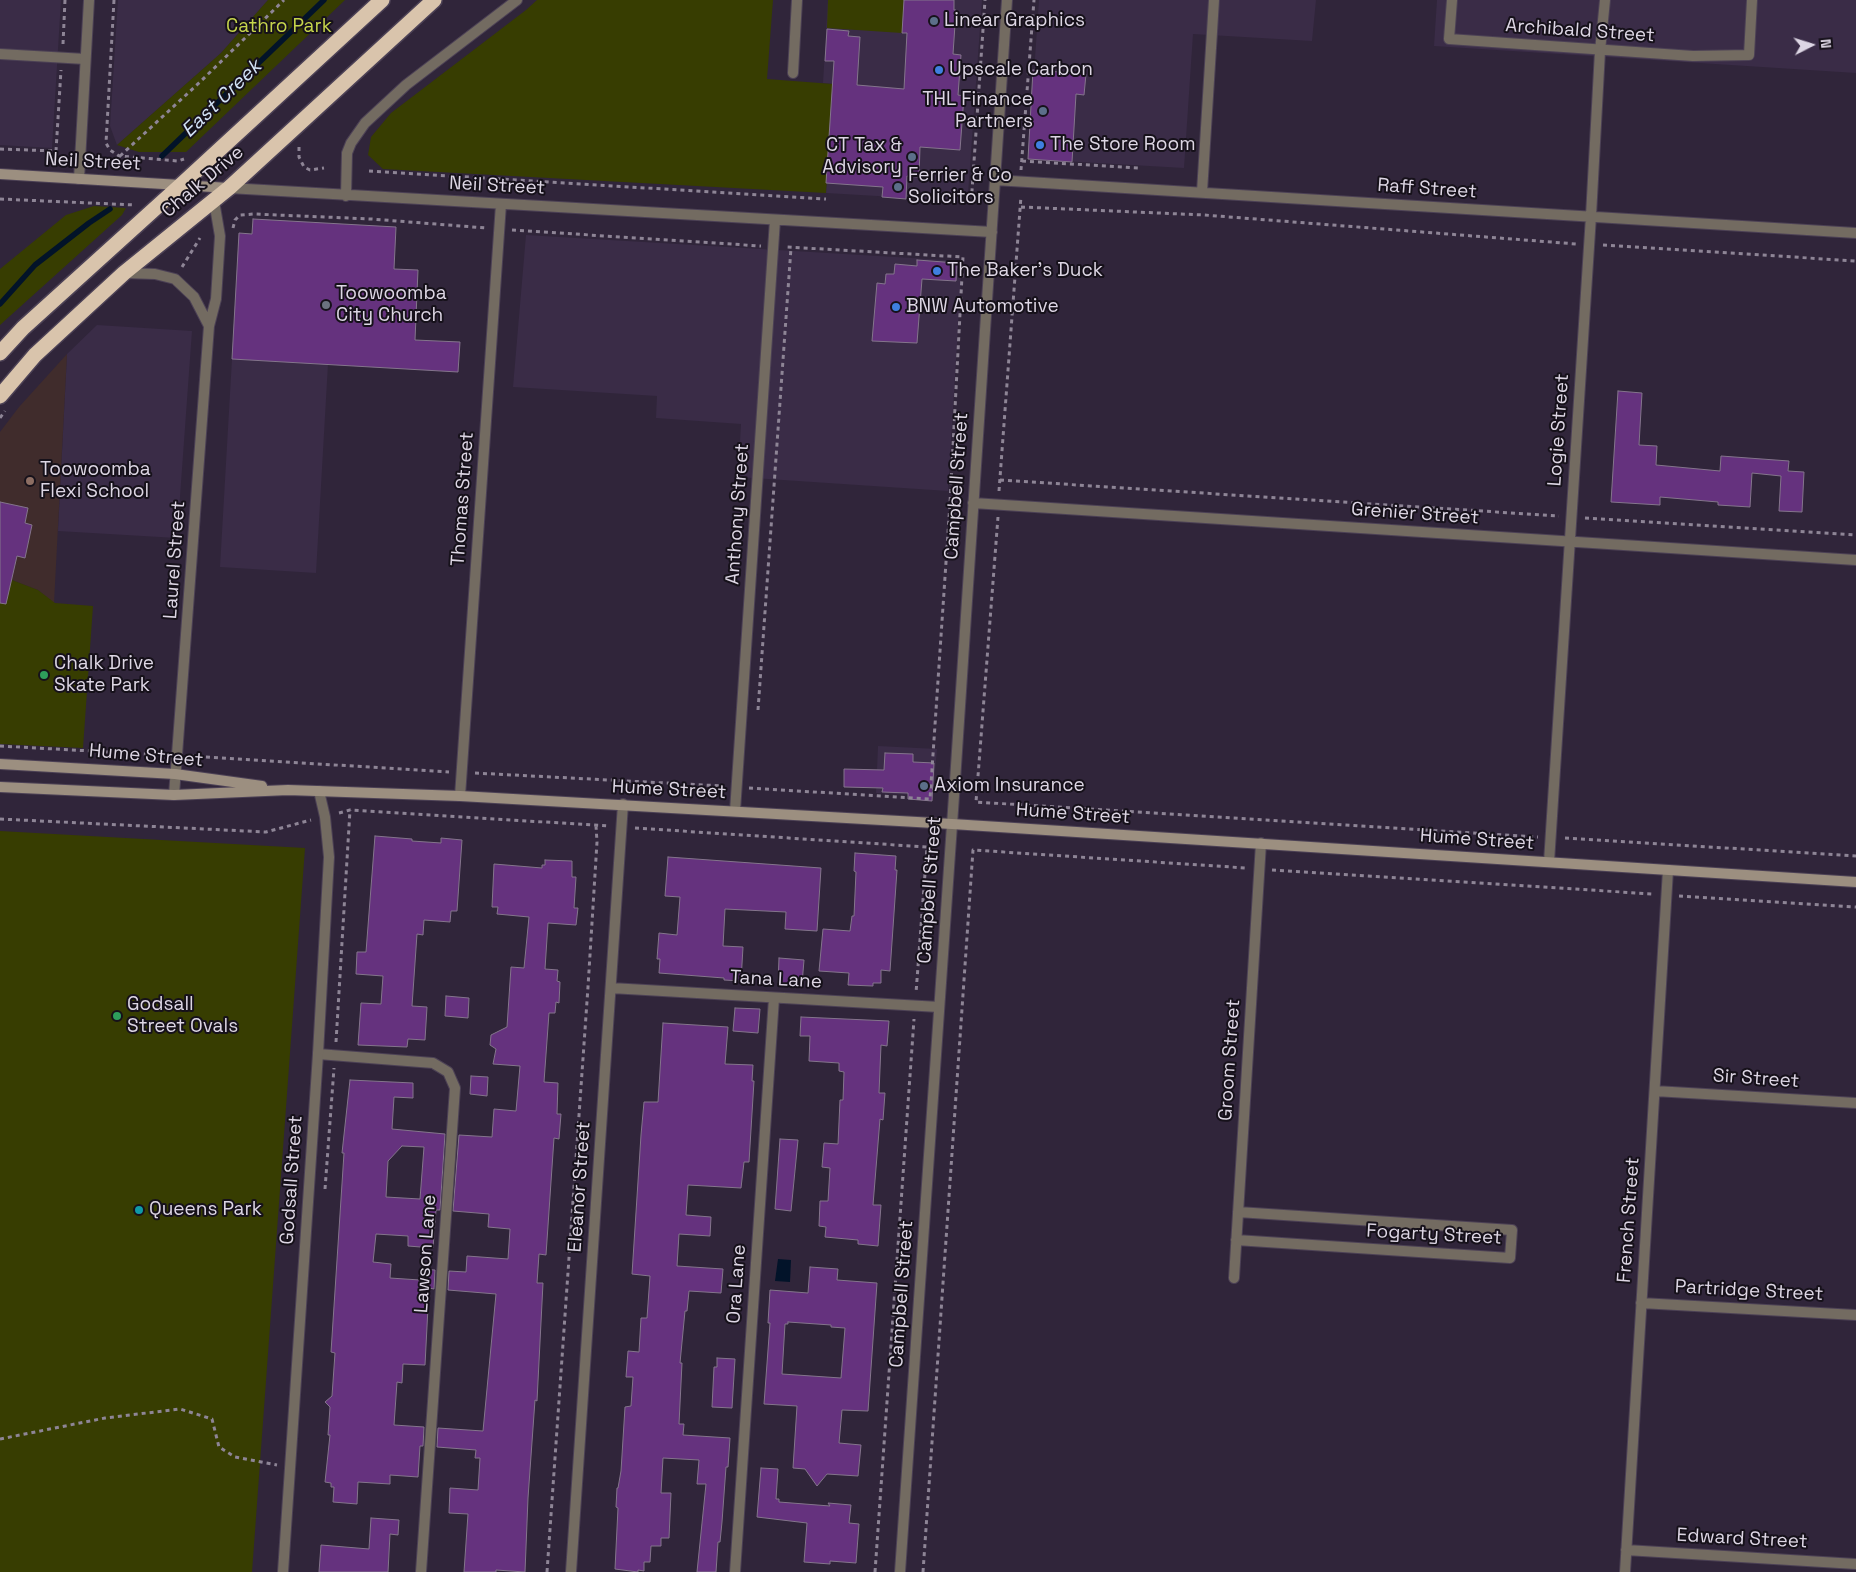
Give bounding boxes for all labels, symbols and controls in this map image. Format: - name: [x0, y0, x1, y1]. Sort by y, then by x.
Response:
- place label: Linear Graphics: [944, 10, 1085, 32]
- street label: Archibald Street: [1505, 14, 1655, 48]
- marker: Linear Graphics: [928, 15, 940, 27]
- park label: Cathro Park: [226, 16, 332, 38]
- north arrow: [1786, 20, 1836, 70]
- text: N: [1817, 38, 1835, 49]
- water label: East Creek: [177, 55, 267, 143]
- place label: Upscale Carbon: [949, 59, 1093, 81]
- marker: Upscale Carbon: [933, 64, 945, 76]
- place label: THL Finance Partners: [922, 89, 1033, 133]
- marker: THL Finance Partners: [1037, 105, 1049, 117]
- place label: The Store Room: [1050, 134, 1196, 156]
- place label: CT Tax & Advisory: [822, 135, 902, 179]
- marker: The Store Room: [1034, 139, 1046, 151]
- street label: Chalk Drive: [157, 141, 249, 223]
- street label: Neil Street: [44, 148, 142, 176]
- marker: CT Tax & Advisory: [906, 151, 918, 163]
- place label: Ferrier & Co Solicitors: [908, 165, 1012, 209]
- street label: Neil Street: [448, 172, 546, 200]
- street label: Raff Street: [1376, 174, 1478, 204]
- marker: Ferrier & Co Solicitors: [892, 181, 904, 193]
- place label: The Baker's Duck: [947, 260, 1103, 282]
- marker: The Baker's Duck: [931, 265, 943, 277]
- place label: Toowoomba City Church: [336, 283, 447, 327]
- place label: BNW Automotive: [906, 296, 1059, 318]
- marker: Toowoomba City Church: [320, 299, 332, 311]
- marker: BNW Automotive: [890, 301, 902, 313]
- street label: Logie Street: [1544, 373, 1574, 487]
- street label: Campbell Street: [940, 412, 974, 560]
- street label: Thomas Street: [447, 431, 479, 567]
- street label: Anthony Street: [722, 443, 754, 585]
- place label: Toowoomba Flexi School: [40, 459, 151, 503]
- marker: Toowoomba Flexi School: [24, 475, 36, 487]
- street label: Grenier Street: [1350, 498, 1480, 530]
- street label: Laurel Street: [159, 500, 191, 620]
- place label: Chalk Drive Skate Park: [54, 653, 154, 697]
- marker: Chalk Drive Skate Park: [38, 669, 50, 681]
- street label: Hume Street: [88, 740, 204, 772]
- place label: Axiom Insurance: [934, 775, 1085, 797]
- street label: Hume Street: [611, 776, 727, 804]
- marker: Axiom Insurance: [918, 780, 930, 792]
- street label: Hume Street: [1015, 799, 1131, 829]
- street label: Campbell Street: [913, 816, 947, 964]
- street label: Hume Street: [1419, 825, 1535, 855]
- street label: Tana Lane: [729, 966, 823, 994]
- place label: Godsall Street Ovals: [127, 994, 238, 1038]
- street label: Groom Street: [1214, 998, 1246, 1122]
- marker: Godsall Street Ovals: [111, 1010, 123, 1022]
- street label: Sir Street: [1712, 1065, 1800, 1093]
- street label: Godsall Street: [276, 1115, 308, 1245]
- street label: Eleanor Street: [564, 1121, 596, 1253]
- street label: French Street: [1613, 1156, 1645, 1284]
- street label: Lawson Lane: [410, 1194, 442, 1314]
- place label: Queens Park: [149, 1199, 262, 1221]
- marker: Queens Park: [133, 1204, 145, 1216]
- street label: Campbell Street: [885, 1220, 919, 1368]
- street label: Fogarty Street: [1366, 1220, 1502, 1250]
- street label: Ora Lane: [723, 1244, 751, 1324]
- street label: Partridge Street: [1674, 1276, 1824, 1306]
- street label: Edward Street: [1676, 1524, 1808, 1554]

